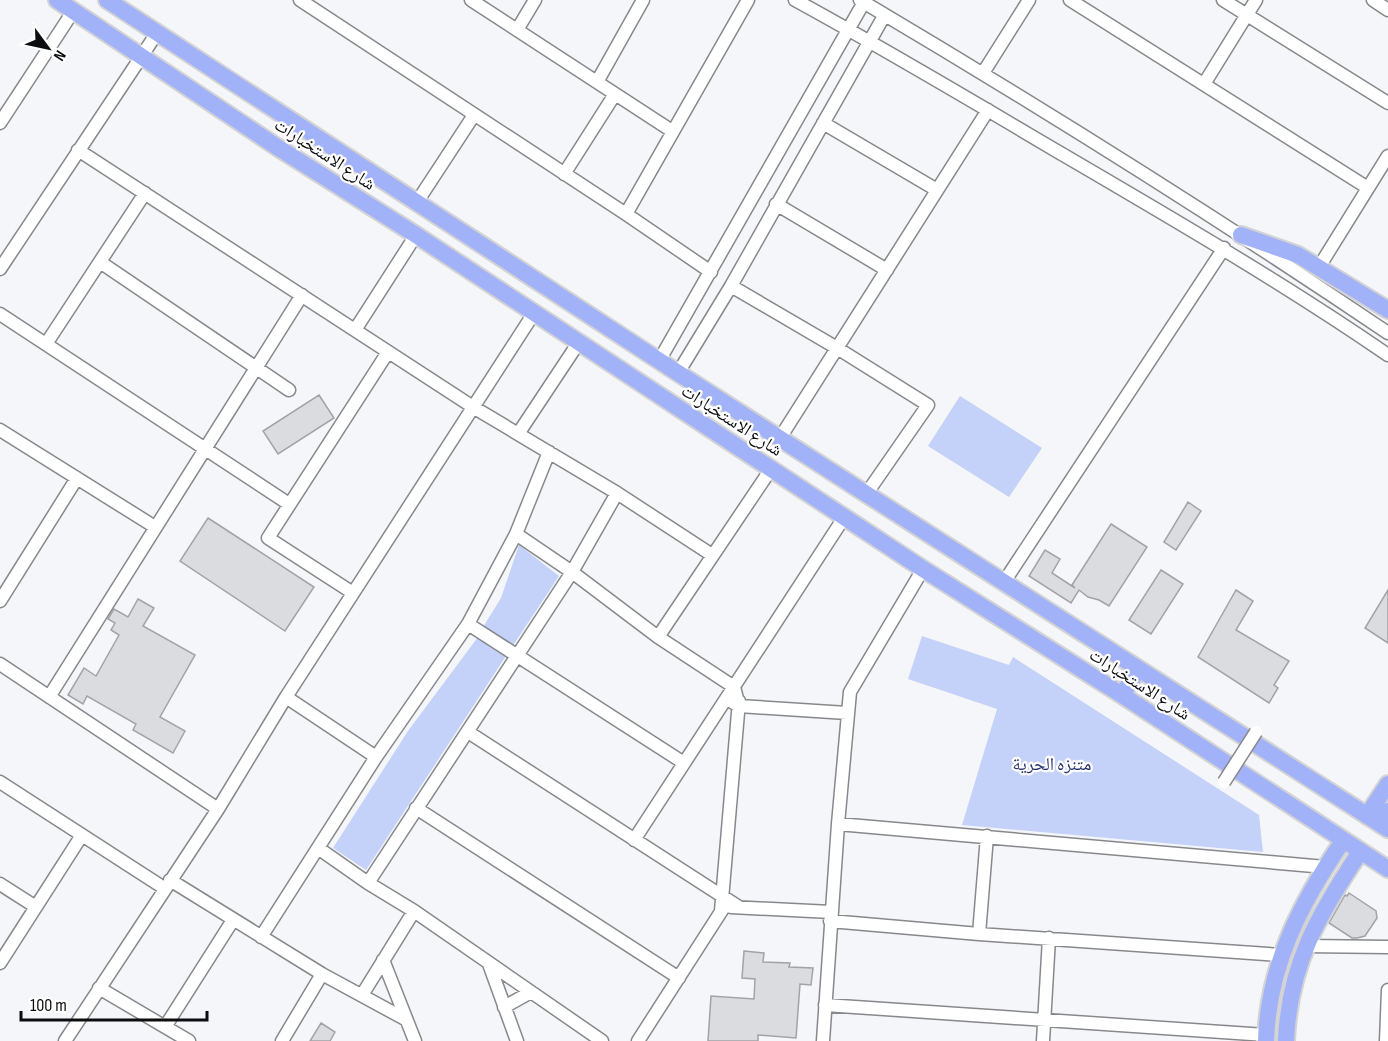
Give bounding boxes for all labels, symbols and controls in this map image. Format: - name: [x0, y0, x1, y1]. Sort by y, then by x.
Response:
- north arrow: [18, 18, 78, 78]
- text: N: [49, 47, 70, 64]
- street label: شارع الاستخبارات: [270, 114, 379, 195]
- street label: شارع الاستخبارات: [677, 380, 786, 461]
- street label: شارع الاستخبارات: [1085, 644, 1194, 725]
- park label: متنزه الحرية: [1012, 754, 1092, 775]
- scale bar: [21, 984, 207, 1022]
- text: 100 m: [30, 995, 67, 1016]

